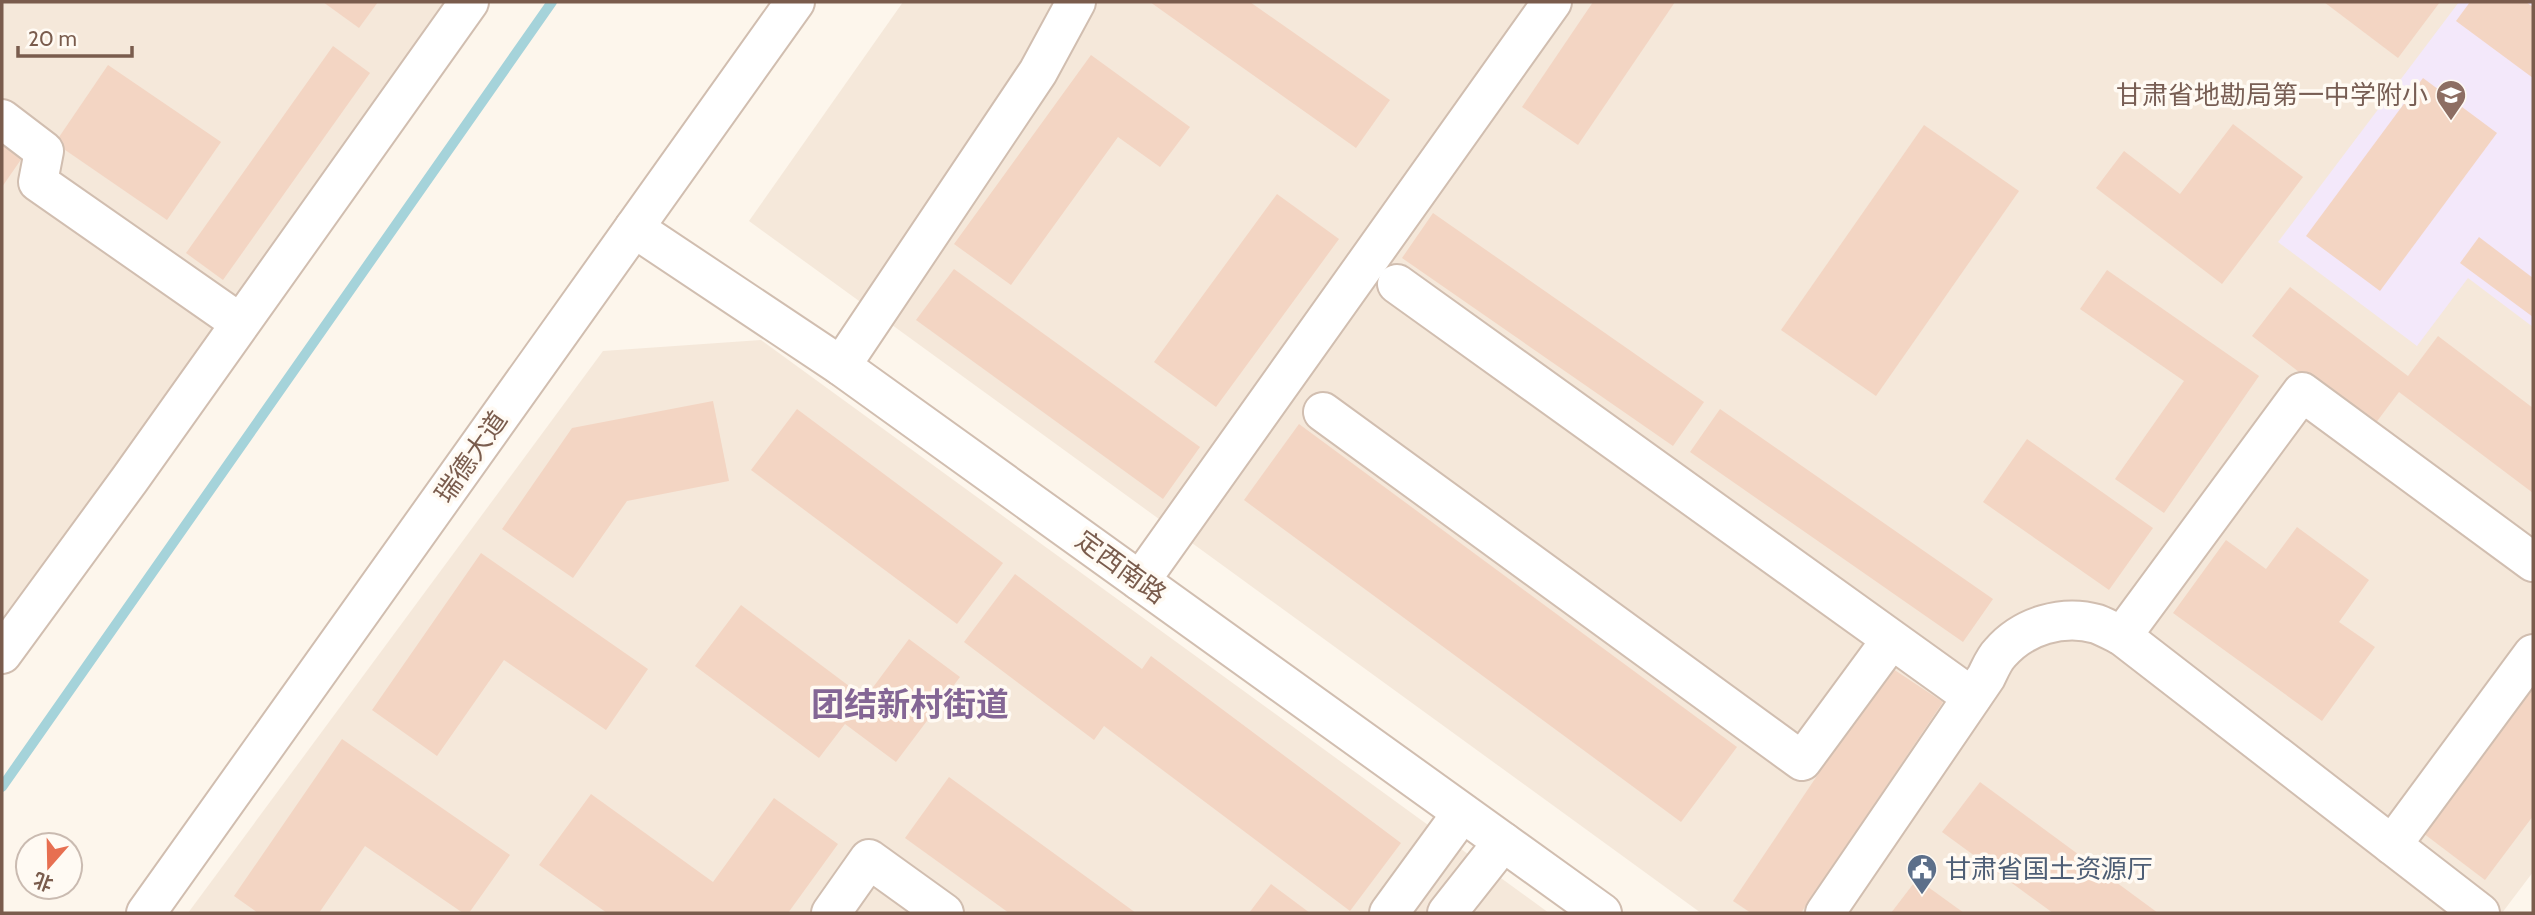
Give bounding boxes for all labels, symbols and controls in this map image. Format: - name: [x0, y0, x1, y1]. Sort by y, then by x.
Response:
- scale bar: [18, 14, 131, 58]
- text: 20 m: [28, 26, 77, 51]
- school or university icon: 甘肃省地勘局第一中学附小: [2434, 78, 2468, 122]
- place label: 甘肃省地勘局第一中学附小: [2116, 79, 2428, 111]
- street label: 瑞德大道: [428, 405, 514, 509]
- street label: 定西南路: [1070, 523, 1172, 611]
- district label: 团结新村街道: [811, 684, 1009, 724]
- north arrow: [14, 831, 84, 901]
- public building icon: 甘肃省国土资源厅: [1905, 852, 1939, 896]
- place label: 甘肃省国土资源厅: [1945, 853, 2153, 885]
- text: 北: [30, 867, 56, 896]

